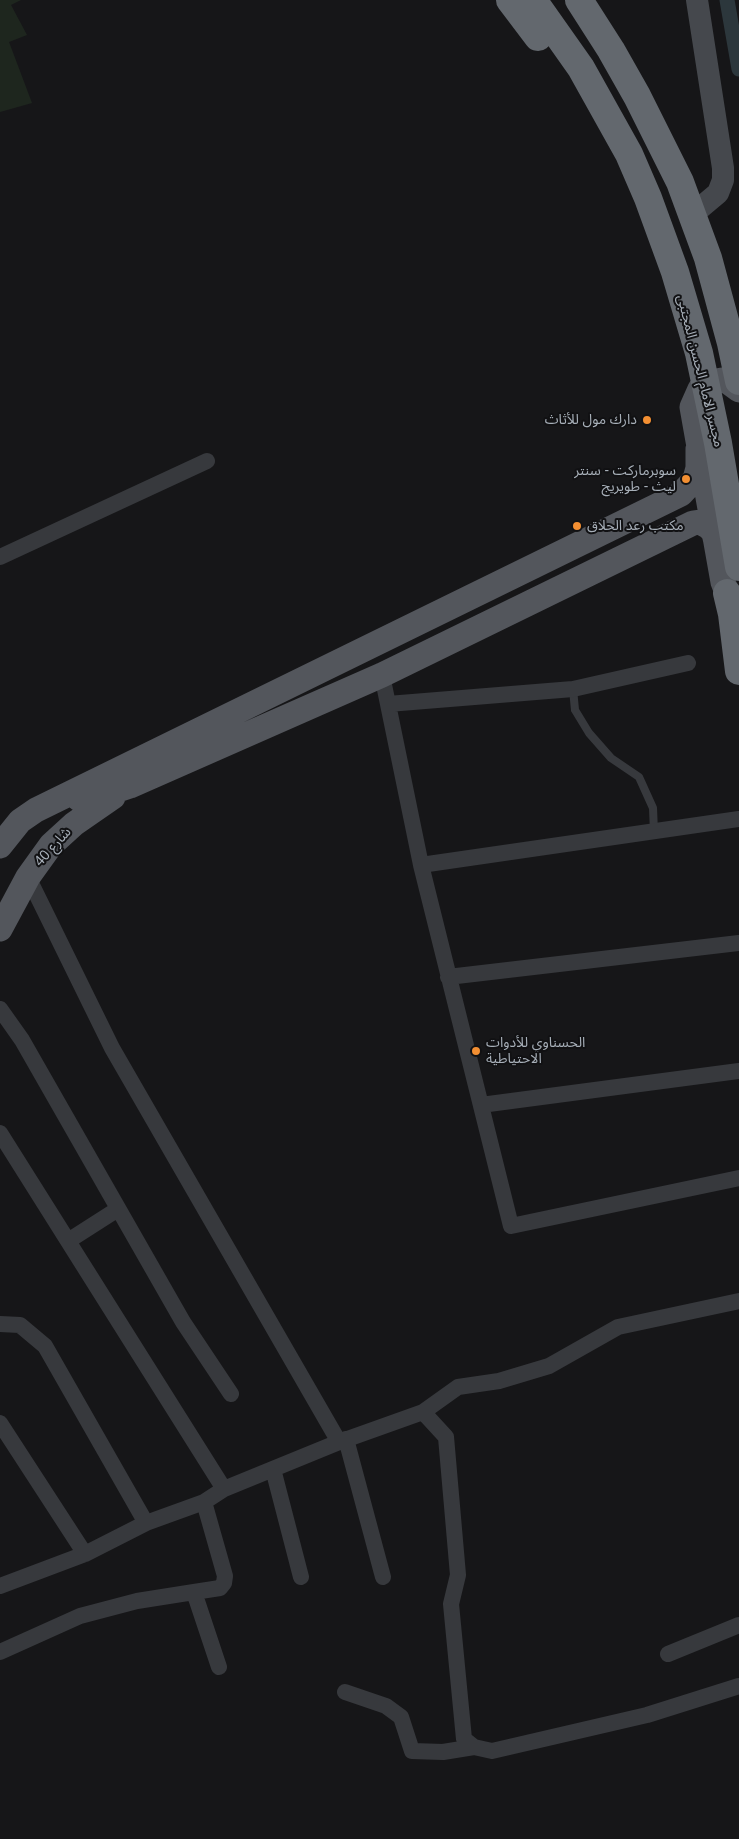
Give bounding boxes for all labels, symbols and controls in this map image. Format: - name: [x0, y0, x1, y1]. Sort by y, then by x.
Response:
- street label: مجسر الامام الحسن المجتبى: [673, 293, 727, 449]
- place label: دارك مول للأثاث: [545, 412, 637, 428]
- marker: دارك مول للأثاث: [641, 414, 653, 426]
- place label: سوبرماركت - سنتر ليث - طويريج: [574, 463, 676, 496]
- marker: سوبرماركت - سنتر ليث - طويريج: [680, 473, 692, 485]
- place label: مكتب رعد الحلاق: [587, 518, 684, 534]
- marker: مكتب رعد الحلاق: [571, 520, 583, 532]
- street label: شارع 40: [31, 824, 75, 870]
- place label: الحسناوي للأدوات الاحتياطية: [486, 1035, 585, 1068]
- marker: الحسناوي للأدوات الاحتياطية: [470, 1045, 482, 1057]

